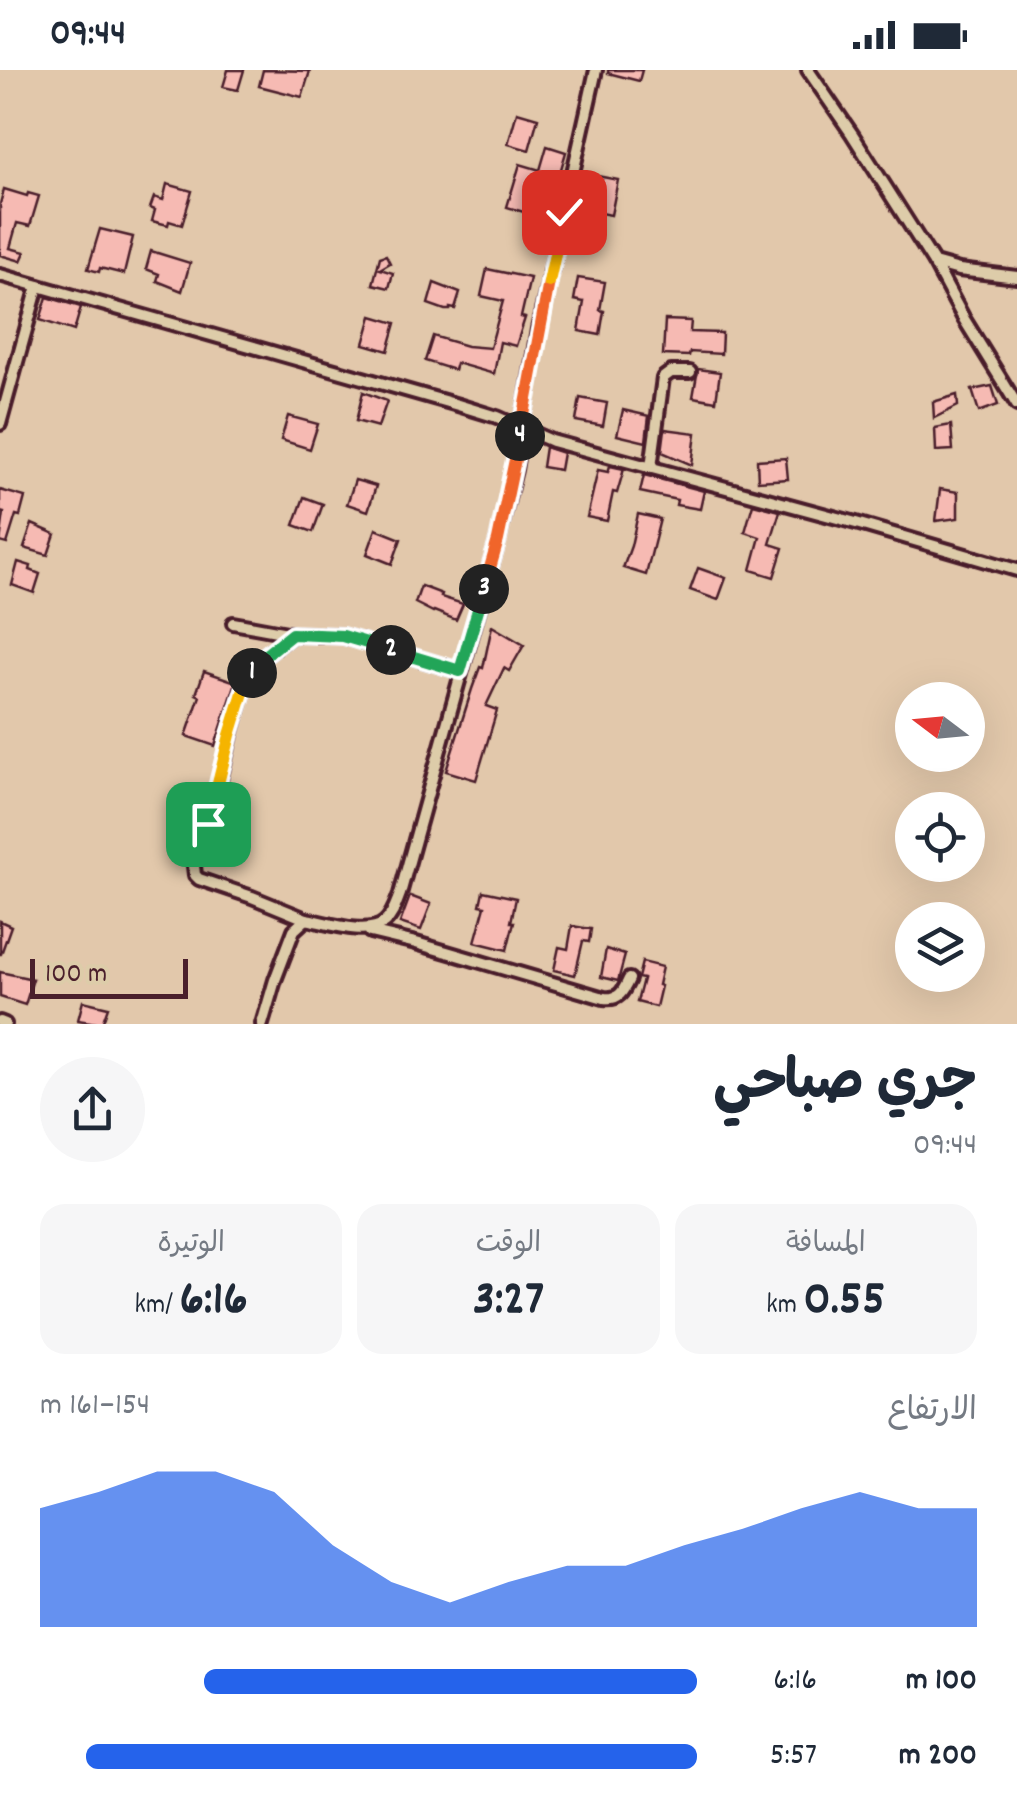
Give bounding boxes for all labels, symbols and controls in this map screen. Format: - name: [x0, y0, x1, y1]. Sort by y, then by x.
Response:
- text: 09:44: [50, 8, 126, 63]
- pin: [522, 170, 607, 255]
- icon: check: [537, 185, 592, 240]
- pin: 4: [495, 411, 545, 461]
- text: 4: [514, 416, 526, 456]
- pin: 3: [459, 564, 509, 614]
- text: 3: [478, 569, 490, 609]
- pin: 2: [366, 625, 416, 675]
- text: 2: [385, 630, 397, 670]
- pin: 1: [227, 648, 277, 698]
- text: 1: [249, 653, 255, 693]
- north arrow: [895, 682, 985, 772]
- map controls: [895, 682, 985, 992]
- pin: [166, 782, 251, 867]
- button: locate: [895, 792, 985, 882]
- icon: arrive: [181, 797, 236, 852]
- button: layers: [895, 902, 985, 992]
- scale bar: [30, 954, 188, 998]
- text: 100 m: [45, 956, 107, 996]
- text: جري صباحي: [713, 1047, 977, 1126]
- button: share: [40, 1057, 145, 1162]
- text: 09:44: [913, 1124, 977, 1170]
- text: الوتيرة: [157, 1226, 225, 1266]
- text: الوقت: [476, 1226, 541, 1266]
- text: المسافة: [786, 1226, 866, 1266]
- text: 6:16: [180, 1266, 248, 1338]
- text: 3:27: [473, 1266, 544, 1338]
- text: 0.55: [803, 1266, 885, 1338]
- text: /km: [134, 1287, 180, 1327]
- text: km: [766, 1287, 803, 1327]
- text: 154–161 m: [40, 1384, 150, 1430]
- text: الارتفاع: [887, 1390, 977, 1436]
- text: 6:16: [773, 1659, 817, 1705]
- text: 100 m: [906, 1659, 977, 1705]
- text: 5:57: [770, 1734, 817, 1780]
- text: 200 m: [899, 1734, 977, 1780]

